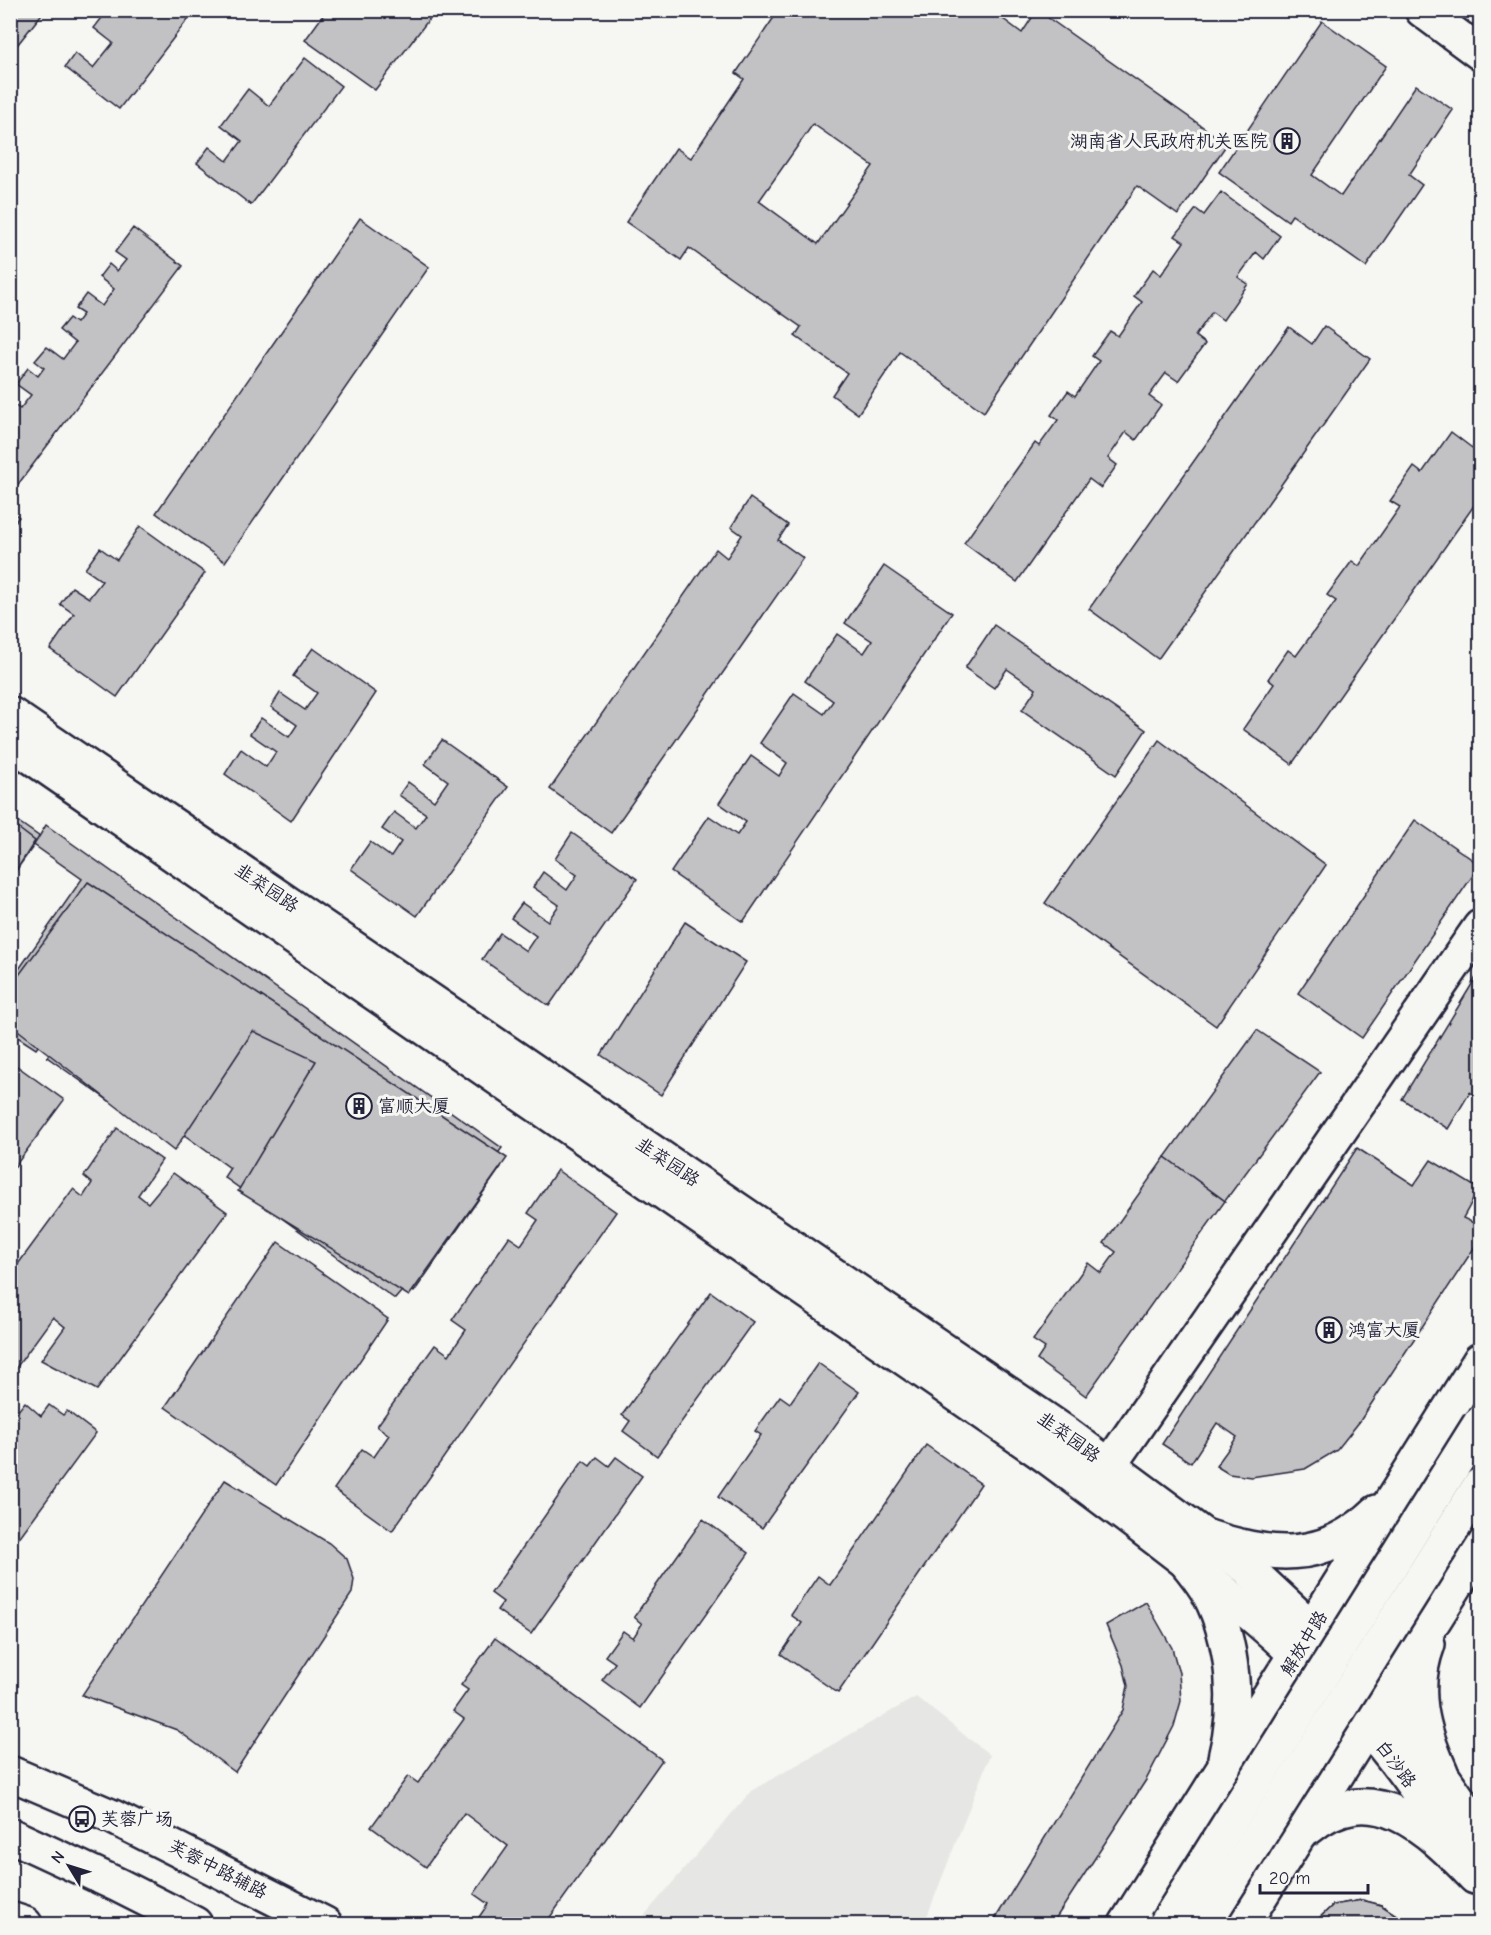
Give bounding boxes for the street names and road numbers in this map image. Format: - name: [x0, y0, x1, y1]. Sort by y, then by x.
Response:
- street label: 韭菜园路: [231, 860, 302, 917]
- street label: 韭菜园路: [632, 1134, 703, 1191]
- street label: 韭菜园路: [1033, 1408, 1104, 1467]
- street label: 解放中路: [1277, 1607, 1332, 1680]
- street label: 白沙路: [1371, 1736, 1420, 1792]
- street label: 芙蓉中路辅路: [165, 1836, 271, 1903]

